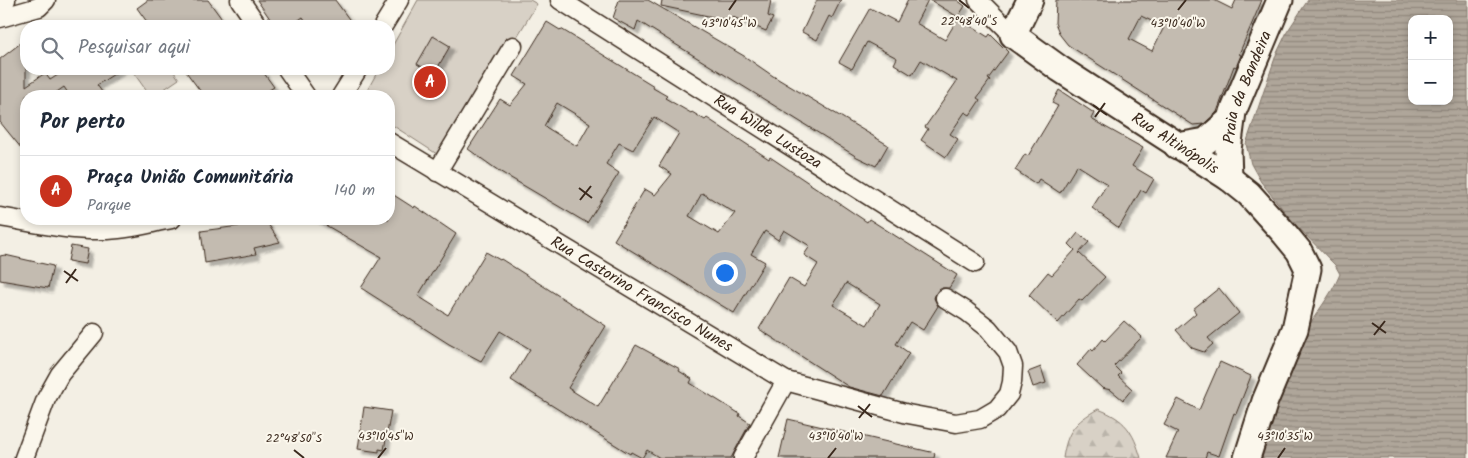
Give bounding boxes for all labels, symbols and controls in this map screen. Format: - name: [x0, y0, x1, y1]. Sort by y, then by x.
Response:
- text: 22°48'40"S: [941, 12, 998, 31]
- text: 43°10'45"W: [701, 14, 757, 33]
- text: 43°10'40"W: [1150, 14, 1206, 33]
- map controls: [1408, 15, 1453, 105]
- button: +: [1408, 15, 1453, 60]
- search box: [20, 20, 395, 75]
- street label: Praia da Bandeira: [1216, 27, 1278, 145]
- text: Pesquisar aqui: [78, 33, 190, 63]
- icon: search: [38, 34, 66, 62]
- button: −: [1408, 60, 1453, 105]
- pin: A: [414, 63, 446, 101]
- street label: Rua Wilde Lustoza: [709, 88, 827, 175]
- text: Por perto: [40, 106, 125, 139]
- street label: Rua Altinópolis: [1126, 106, 1224, 181]
- text: Praça União Comunitária: [87, 163, 294, 193]
- text: A: [51, 178, 61, 203]
- text: 140 m: [334, 178, 375, 203]
- text: Parque: [87, 193, 131, 218]
- street label: Rua Castorino Francisco Nunes: [546, 230, 738, 359]
- your location: [712, 260, 738, 286]
- text: 43°10'45"W: [358, 427, 414, 446]
- text: 43°10'40"W: [808, 427, 864, 446]
- text: 43°10'35"W: [1257, 427, 1313, 446]
- text: 22°48'50"S: [266, 429, 323, 448]

